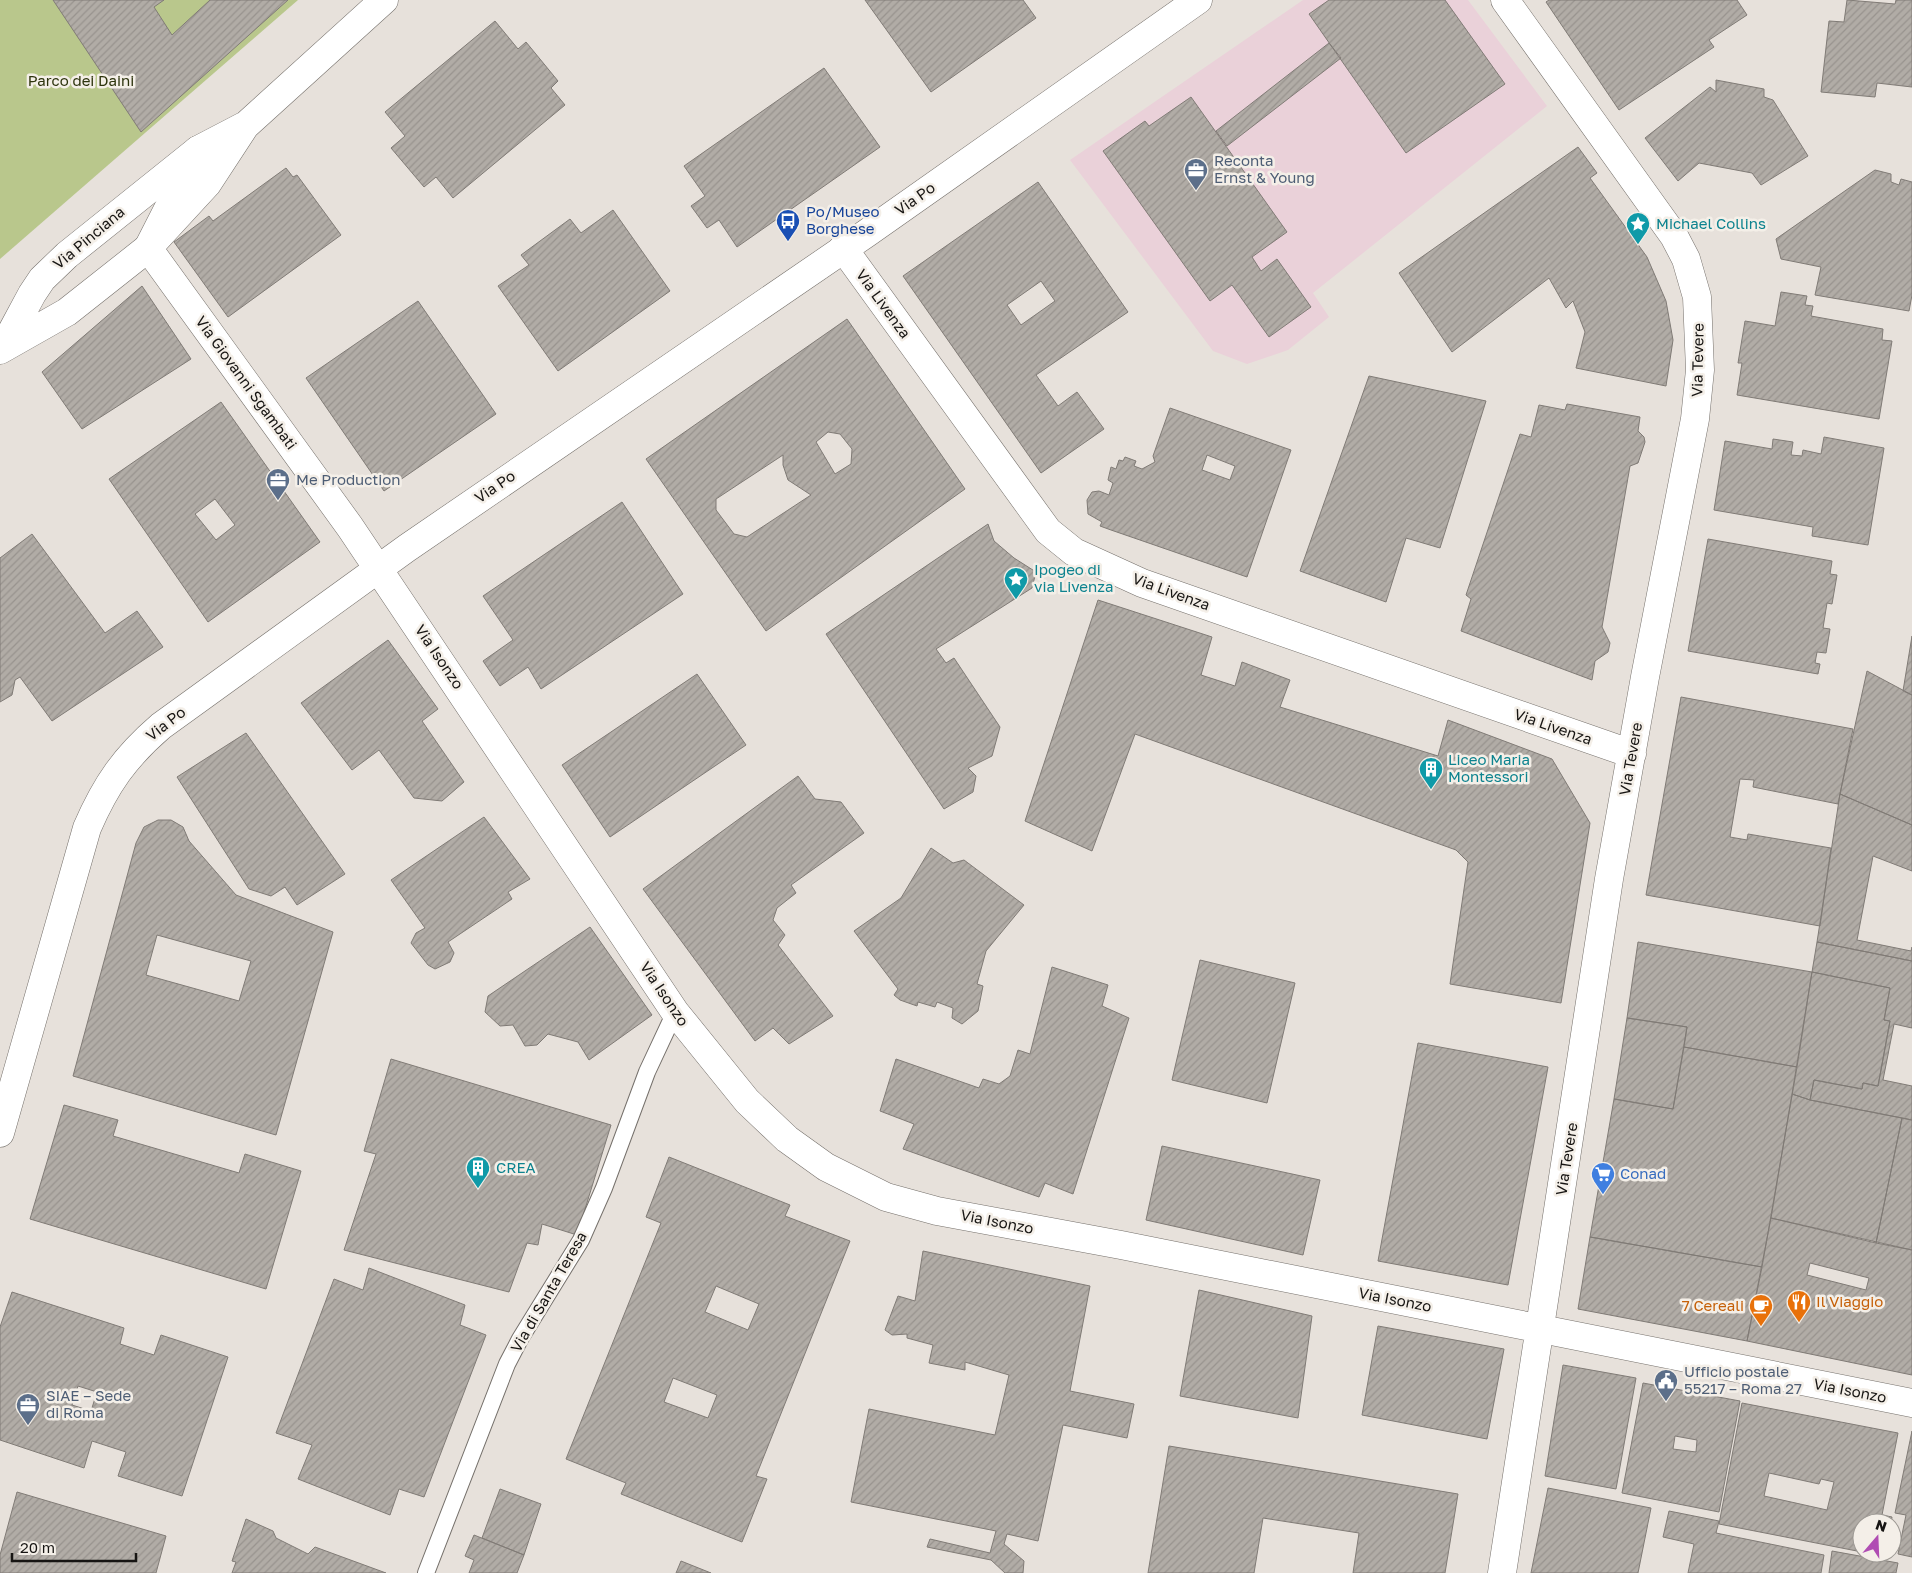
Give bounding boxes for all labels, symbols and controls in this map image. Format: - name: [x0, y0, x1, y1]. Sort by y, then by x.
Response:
- park label: Parco dei Daini: [28, 71, 134, 89]
- place label: Reconta Ernst & Young: [1214, 151, 1315, 186]
- office icon: Reconta Ernst & Young: [1183, 157, 1209, 191]
- street label: Via Po: [891, 178, 938, 218]
- street label: Via Pinciana: [49, 202, 128, 272]
- place label: Po/Museo Borghese: [806, 202, 880, 237]
- bus stop icon: Po/Museo Borghese: [775, 208, 801, 242]
- place icon: Michael Collins: [1625, 211, 1651, 245]
- place label: Michael Collins: [1656, 214, 1766, 232]
- street label: Via Livenza: [853, 265, 915, 341]
- street label: Via Giovanni Sgambati: [192, 312, 301, 453]
- street label: Via Tevere: [1687, 323, 1707, 397]
- street label: Via Po: [471, 466, 518, 506]
- office icon: Me Production: [265, 467, 291, 501]
- place label: Me Production: [296, 470, 401, 488]
- place label: Ipogeo di via Livenza: [1034, 560, 1113, 595]
- place icon: Ipogeo di via Livenza: [1003, 566, 1029, 600]
- street label: Via Livenza: [1130, 569, 1212, 613]
- street label: Via Isonzo: [412, 621, 468, 692]
- street label: Via Po: [142, 702, 189, 744]
- street label: Via Livenza: [1512, 704, 1595, 748]
- street label: Via Tevere: [1615, 721, 1645, 797]
- place label: Liceo Maria Montessori: [1448, 750, 1530, 785]
- building icon: Liceo Maria Montessori: [1418, 756, 1444, 790]
- street label: Via Isonzo: [637, 958, 693, 1029]
- street label: Via Tevere: [1551, 1121, 1581, 1197]
- building icon: CREA: [465, 1155, 491, 1189]
- place label: CREA: [496, 1158, 536, 1176]
- supermarket icon: Conad: [1590, 1161, 1616, 1195]
- place label: Conad: [1620, 1164, 1666, 1182]
- street label: Via Isonzo: [959, 1205, 1035, 1237]
- street label: Via di Santa Teresa: [506, 1228, 590, 1355]
- street label: Via Isonzo: [1357, 1283, 1433, 1315]
- restaurant icon: Il Viaggio: [1786, 1289, 1812, 1323]
- place label: Il Viaggio: [1816, 1292, 1883, 1310]
- cafe icon: 7 Cereali: [1748, 1293, 1774, 1327]
- place label: 7 Cereali: [1682, 1296, 1744, 1314]
- place label: Ufficio postale 55217 – Roma 27: [1684, 1362, 1802, 1397]
- public building icon: Ufficio postale 55217 – Roma 27: [1653, 1368, 1679, 1402]
- street label: Via Isonzo: [1812, 1374, 1888, 1406]
- place label: SIAE – Sede di Roma: [46, 1386, 131, 1421]
- office icon: SIAE – Sede di Roma: [15, 1392, 41, 1426]
- north arrow: [1852, 1513, 1902, 1563]
- text: N: [1874, 1515, 1889, 1535]
- scale bar: [12, 1530, 136, 1562]
- text: 20 m: [20, 1538, 55, 1556]

